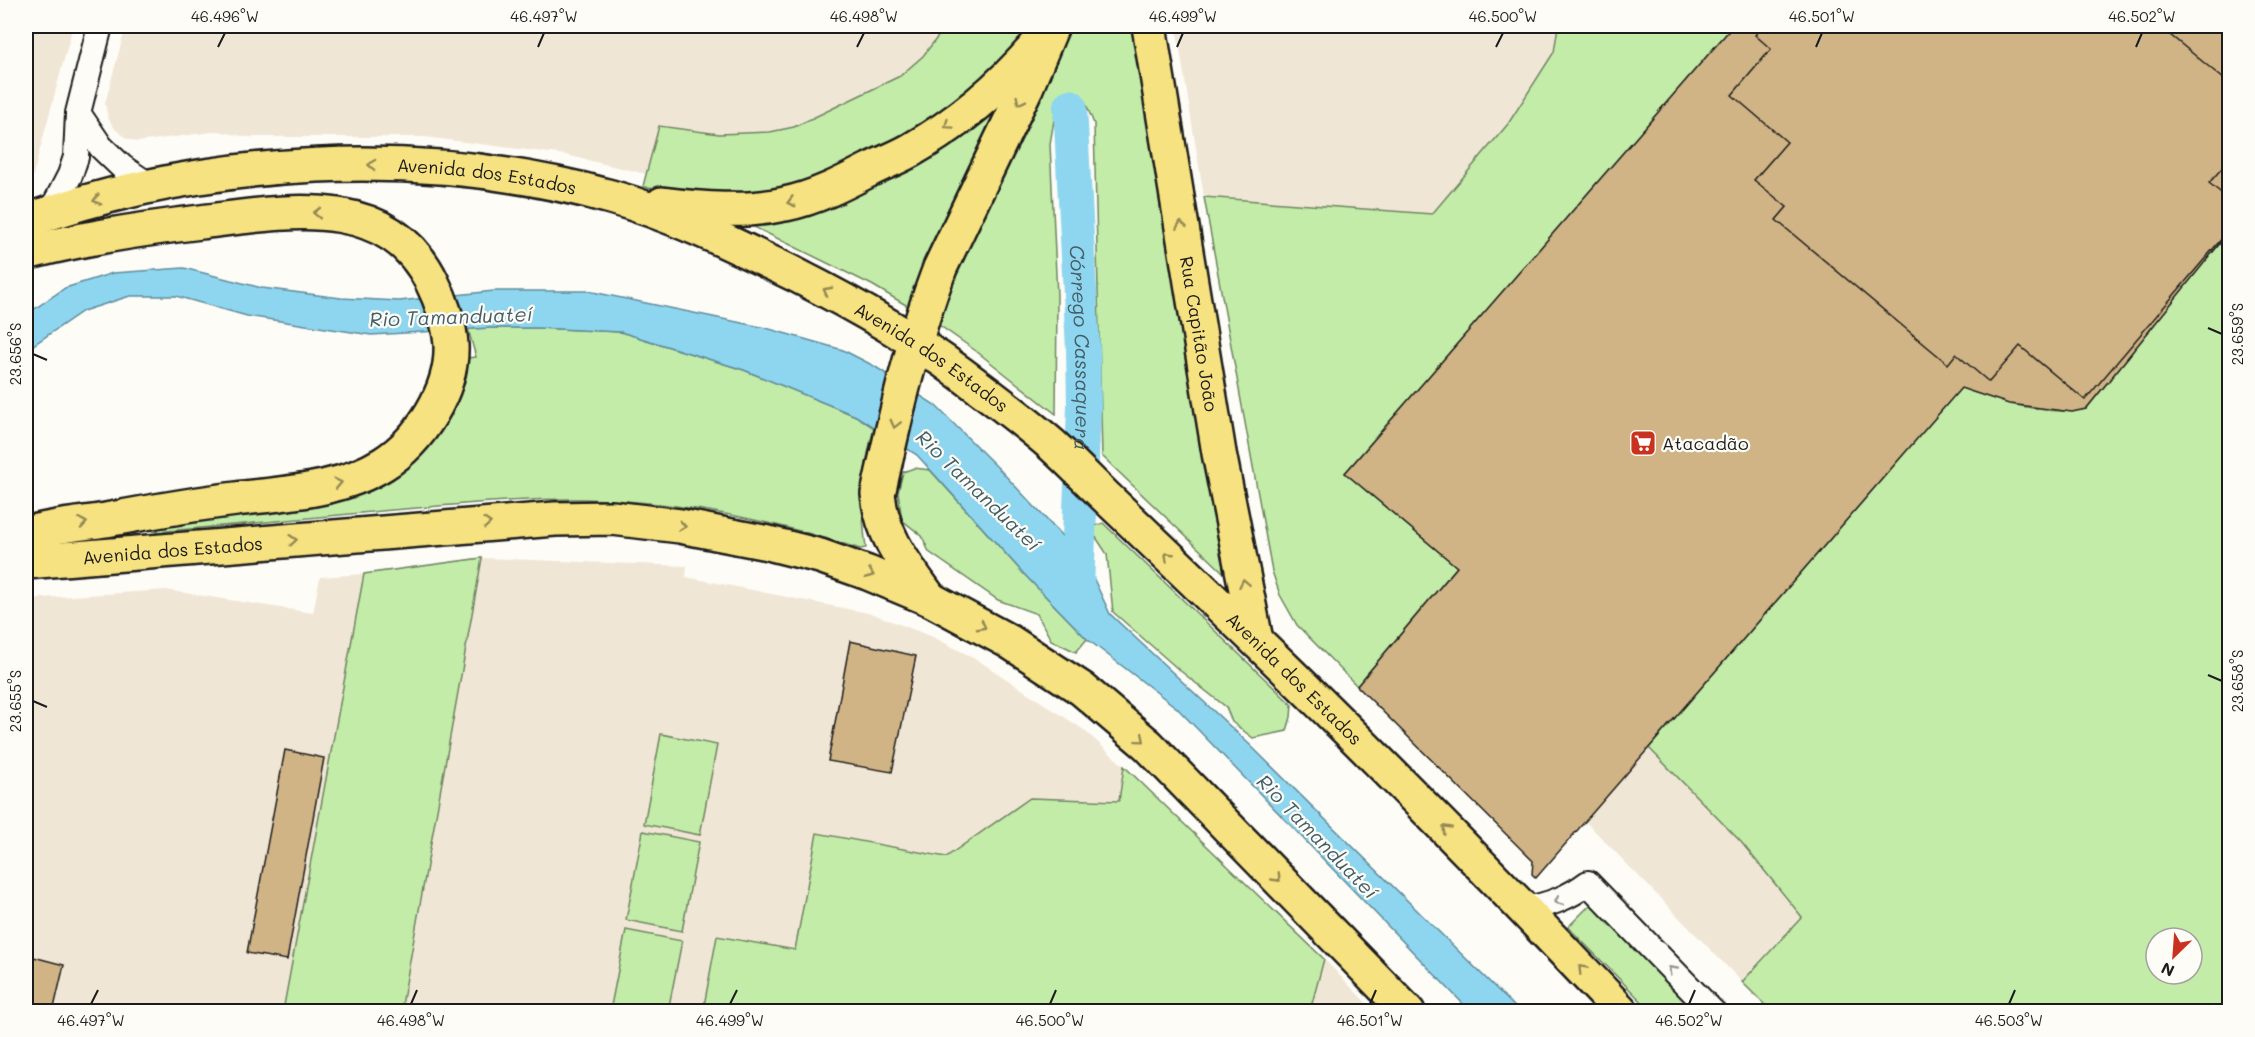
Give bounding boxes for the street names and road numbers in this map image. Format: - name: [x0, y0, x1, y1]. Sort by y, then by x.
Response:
- street label: Avenida dos Estados: [397, 153, 579, 200]
- street label: Rua Capitão João: [1175, 254, 1224, 414]
- street label: Avenida dos Estados: [850, 296, 1014, 417]
- street label: Avenida dos Estados: [81, 531, 264, 569]
- street label: Avenida dos Estados: [1221, 607, 1368, 750]

